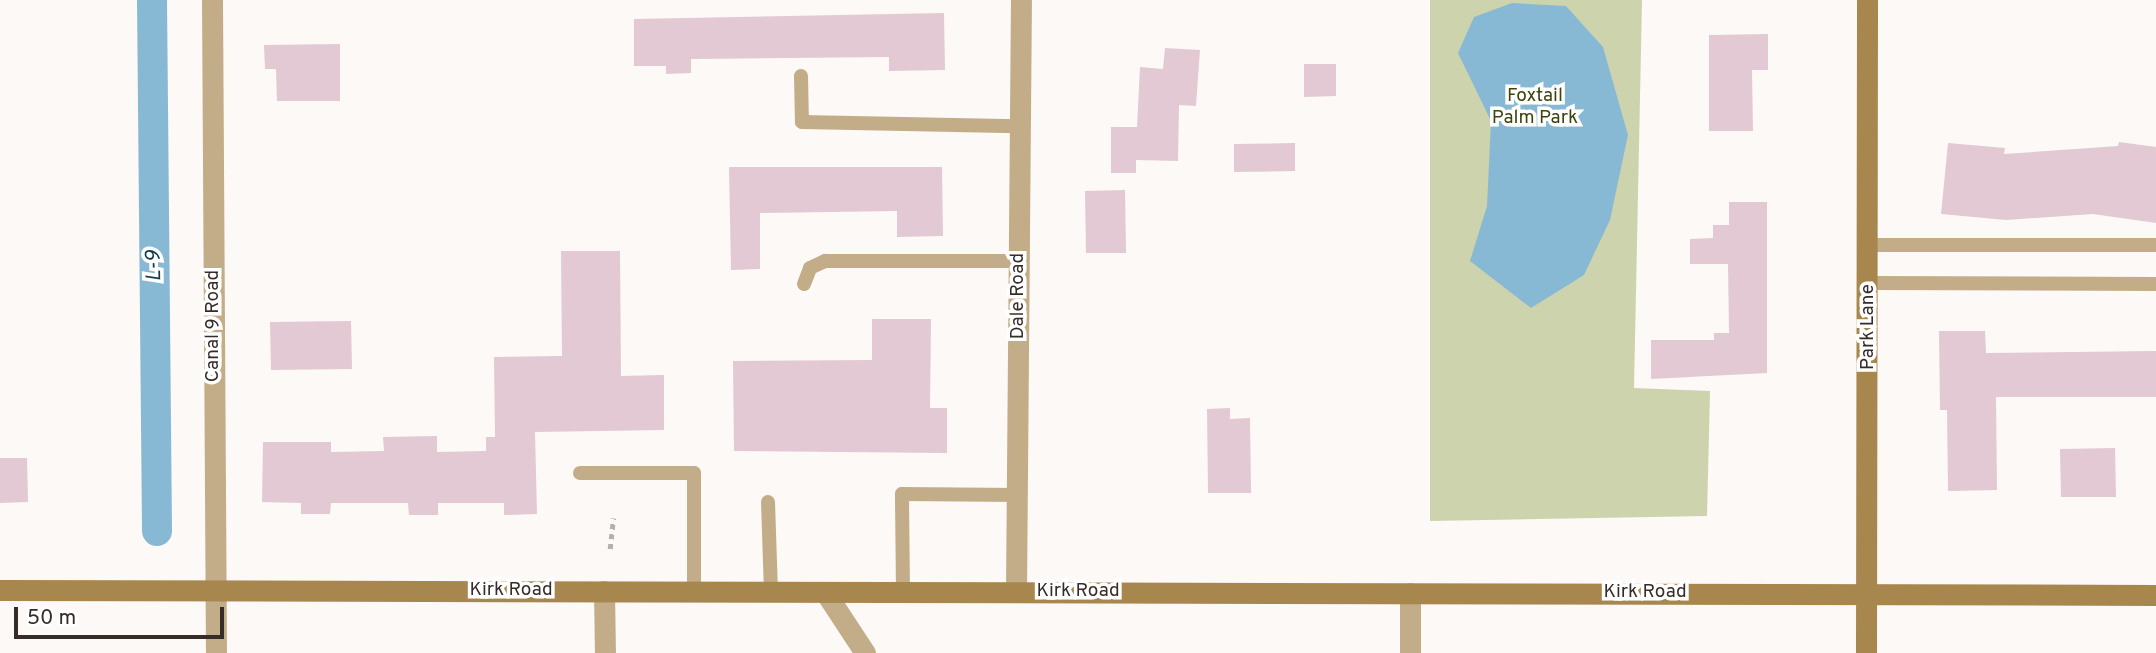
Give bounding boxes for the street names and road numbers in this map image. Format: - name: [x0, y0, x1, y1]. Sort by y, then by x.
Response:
- street label: Dale Road: [1008, 253, 1030, 339]
- street label: Canal 9 Road: [203, 270, 225, 382]
- street label: Park Lane: [1858, 284, 1880, 370]
- street label: Kirk Road: [469, 580, 553, 602]
- street label: Kirk Road: [1036, 581, 1120, 603]
- street label: Kirk Road: [1603, 582, 1687, 604]

